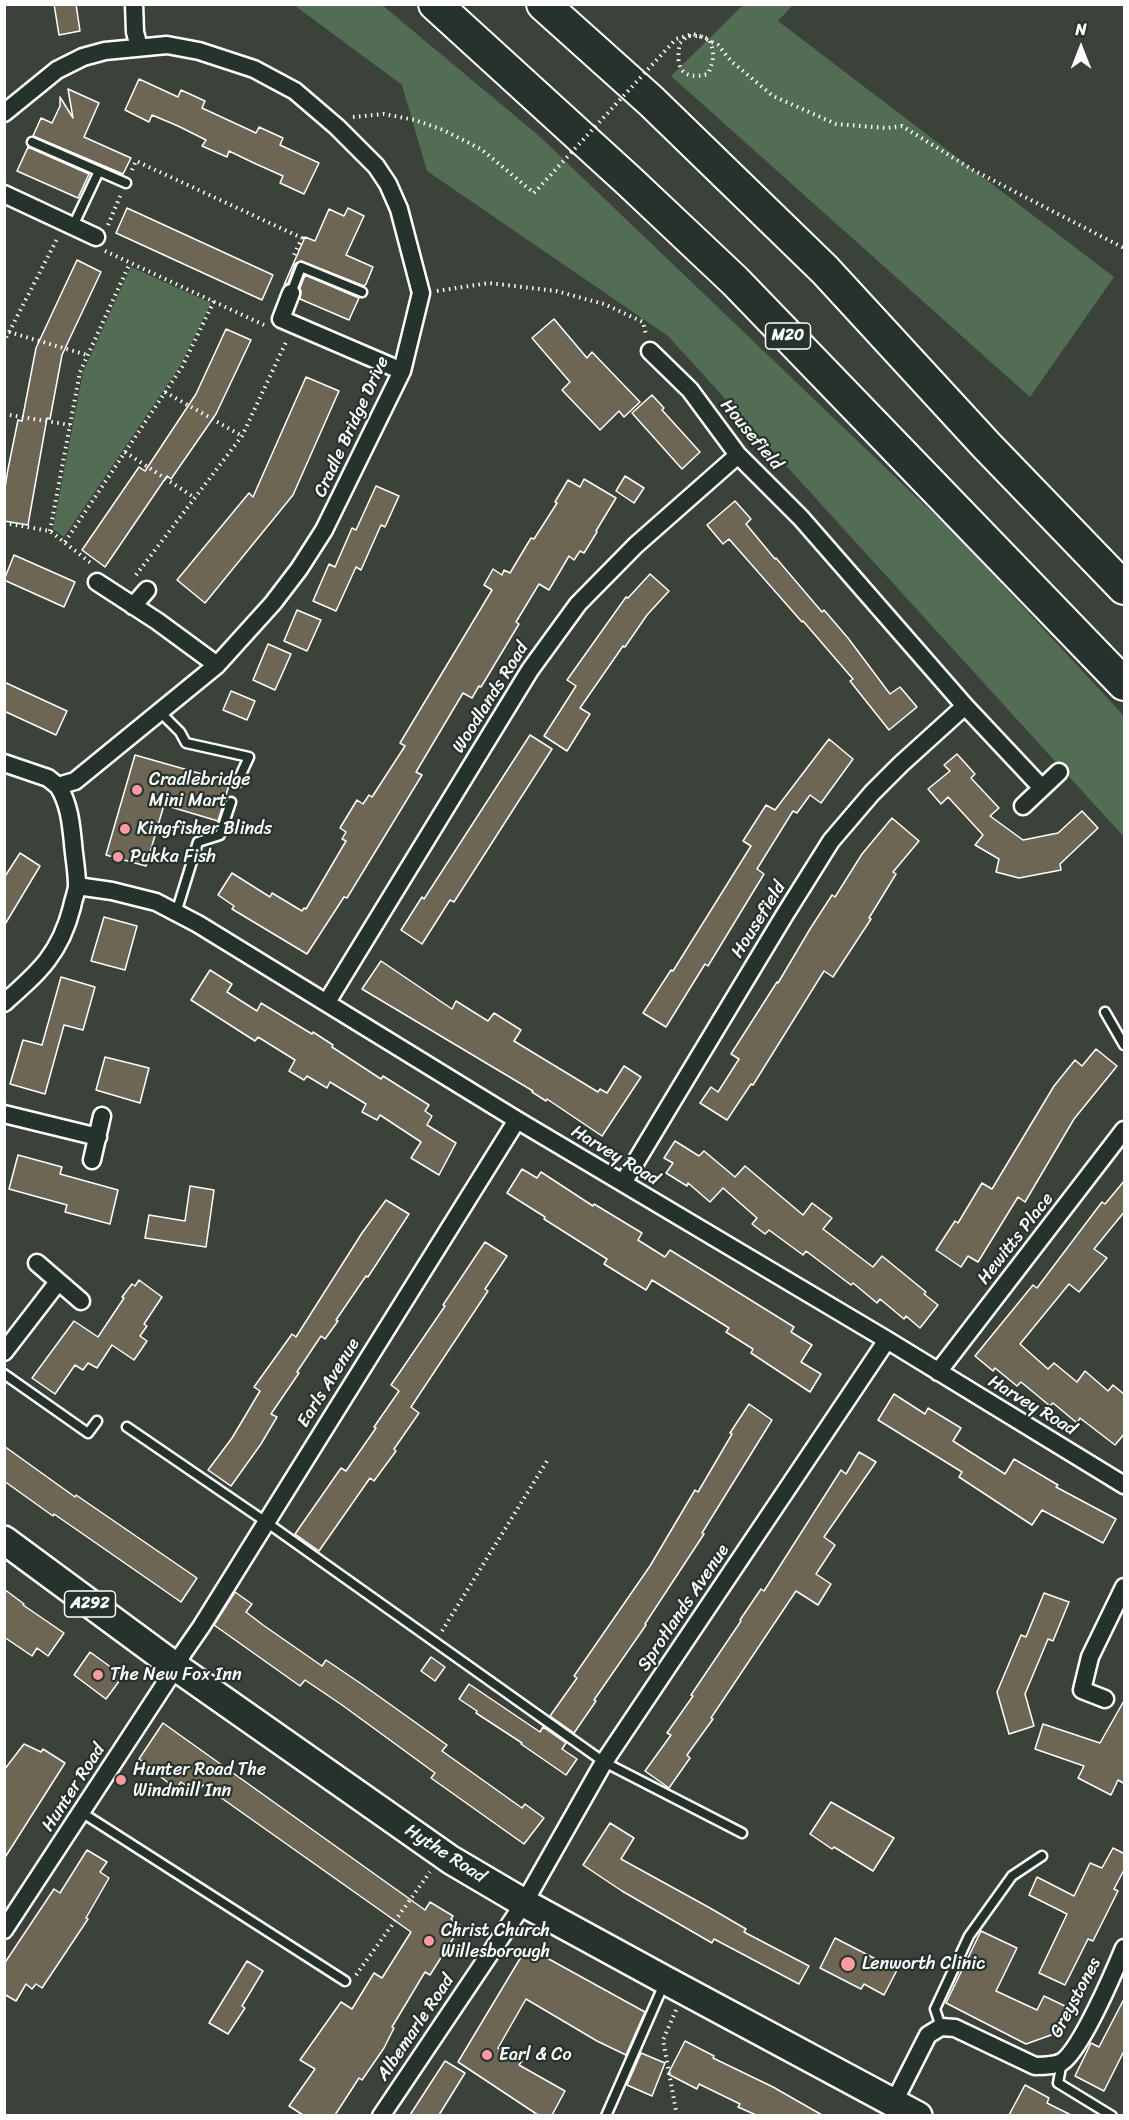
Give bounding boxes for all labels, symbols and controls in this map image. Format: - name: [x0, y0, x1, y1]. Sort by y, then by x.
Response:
- text: N: [1075, 15, 1087, 44]
- north arrow: [1051, 18, 1111, 78]
- road number: M20: [766, 323, 810, 349]
- street label: Cradle Bridge Drive: [310, 353, 394, 501]
- street label: Housefield: [715, 395, 787, 475]
- street label: Woodlands Road: [448, 639, 534, 757]
- place label: Cradlebridge Mini Mart: [149, 769, 251, 812]
- marker: Cradlebridge Mini Mart: [130, 783, 144, 797]
- place label: Kingfisher Blinds: [137, 818, 272, 840]
- marker: Kingfisher Blinds: [118, 822, 132, 836]
- place label: Pukka Fish: [130, 846, 216, 868]
- marker: Pukka Fish: [111, 850, 125, 864]
- street label: Housefield: [727, 878, 791, 962]
- street label: Harvey Road: [567, 1121, 663, 1191]
- street label: Hewitts Place: [973, 1189, 1059, 1289]
- street label: Earls Avenue: [293, 1334, 365, 1432]
- street label: Harvey Road: [984, 1371, 1080, 1441]
- street label: Sprotlands Avenue: [634, 1540, 734, 1676]
- road number: A292: [64, 1591, 116, 1617]
- place label: The New Fox Inn: [110, 1664, 242, 1686]
- marker: The New Fox Inn: [91, 1668, 105, 1682]
- street label: Hunter Road: [38, 1740, 110, 1836]
- place label: Hunter Road The Windmill Inn: [133, 1759, 266, 1802]
- marker: Hunter Road The Windmill Inn: [114, 1773, 128, 1787]
- street label: Hythe Road: [401, 1820, 489, 1888]
- place label: Christ Church Willesborough: [441, 1920, 550, 1962]
- marker: Christ Church Willesborough: [422, 1934, 436, 1948]
- place label: Lenworth Clinic: [862, 1953, 985, 1975]
- street label: Greystones: [1046, 1954, 1106, 2042]
- marker: Lenworth Clinic: [839, 1955, 857, 1973]
- street label: Albemarle Road: [373, 1971, 459, 2085]
- place label: Earl & Co: [499, 2044, 572, 2066]
- marker: Earl & Co: [480, 2048, 494, 2062]

